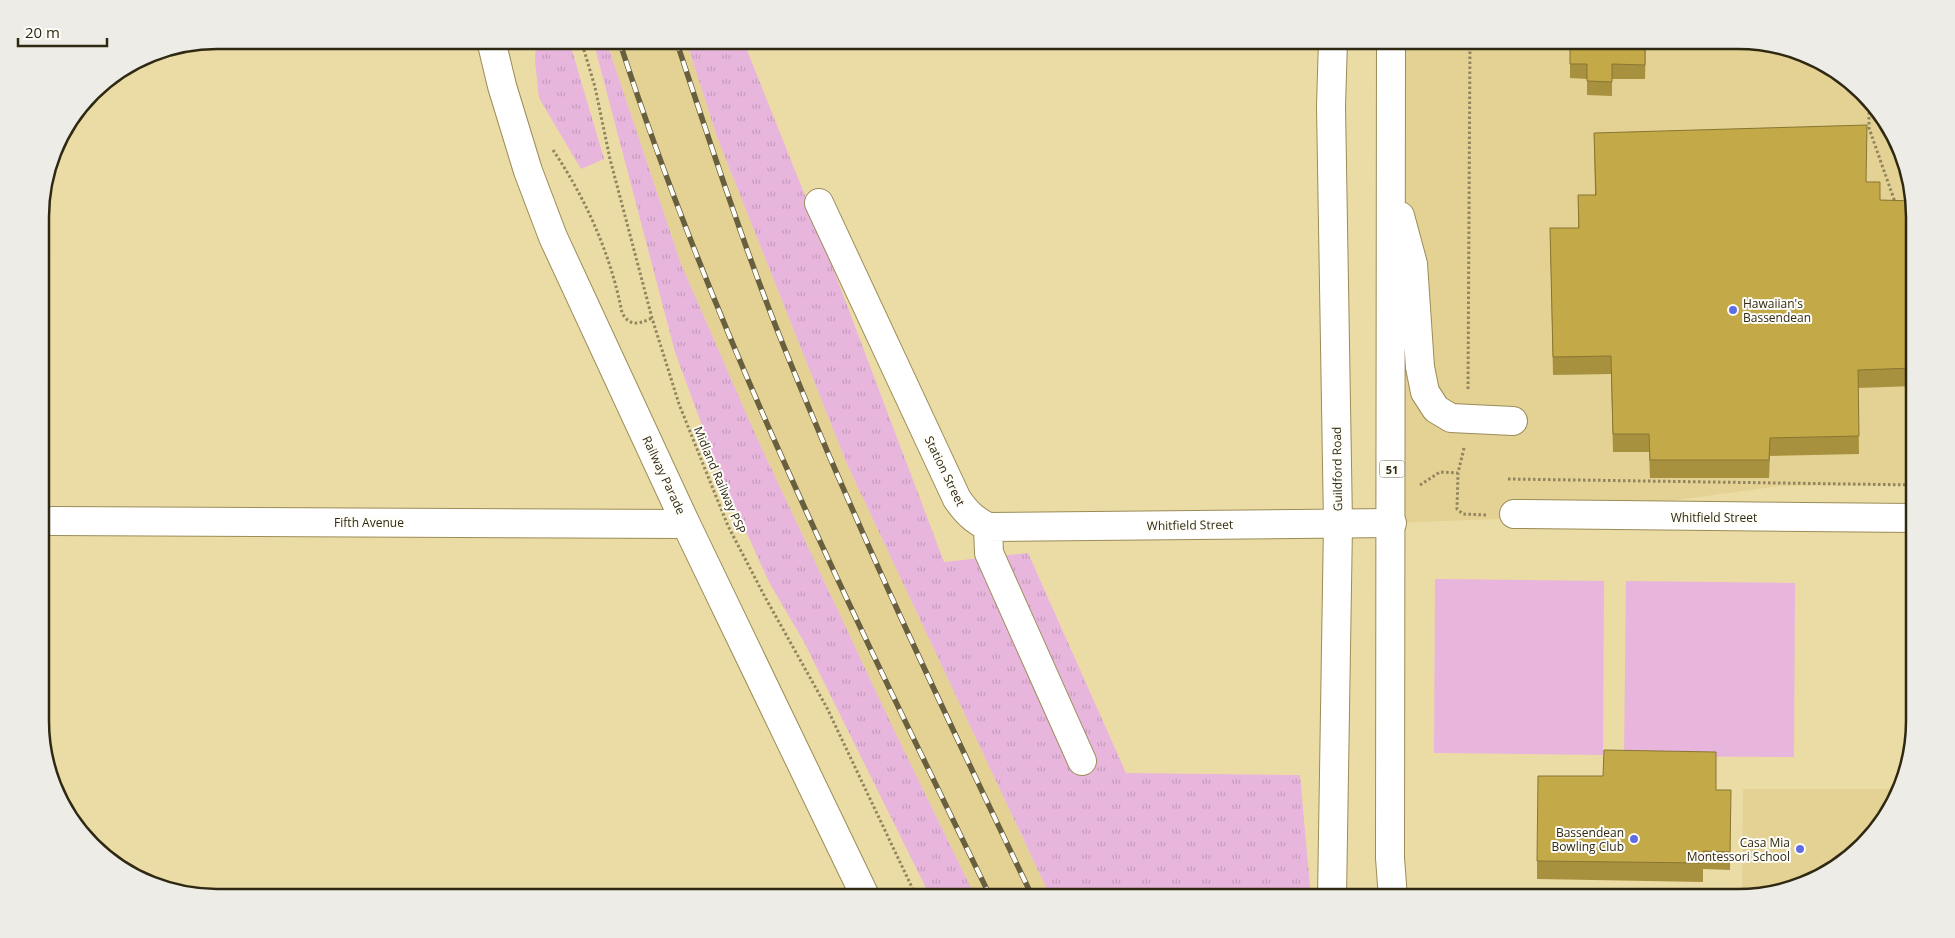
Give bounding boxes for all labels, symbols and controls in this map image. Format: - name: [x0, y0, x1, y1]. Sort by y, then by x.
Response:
- scale bar: [18, 15, 106, 47]
- text: 20 m: [25, 22, 60, 42]
- place label: Hawaiian's Bassendean: [1743, 295, 1811, 326]
- marker: Hawaiian's Bassendean: [1727, 304, 1739, 316]
- street label: Midland Railway PSP: [690, 424, 750, 536]
- street label: Guildford Road: [1328, 426, 1346, 512]
- street label: Railway Parade: [638, 433, 690, 517]
- street label: Station Street: [921, 433, 969, 509]
- road number: 51: [1380, 460, 1404, 478]
- street label: Whitfield Street: [1671, 509, 1757, 526]
- street label: Fifth Avenue: [334, 514, 404, 531]
- street label: Whitfield Street: [1147, 516, 1233, 534]
- place label: Bassendean Bowling Club: [1551, 824, 1624, 855]
- marker: Bassendean Bowling Club: [1628, 833, 1640, 845]
- place label: Casa Mia Montessori School: [1687, 834, 1790, 865]
- marker: Casa Mia Montessori School: [1794, 843, 1806, 855]

